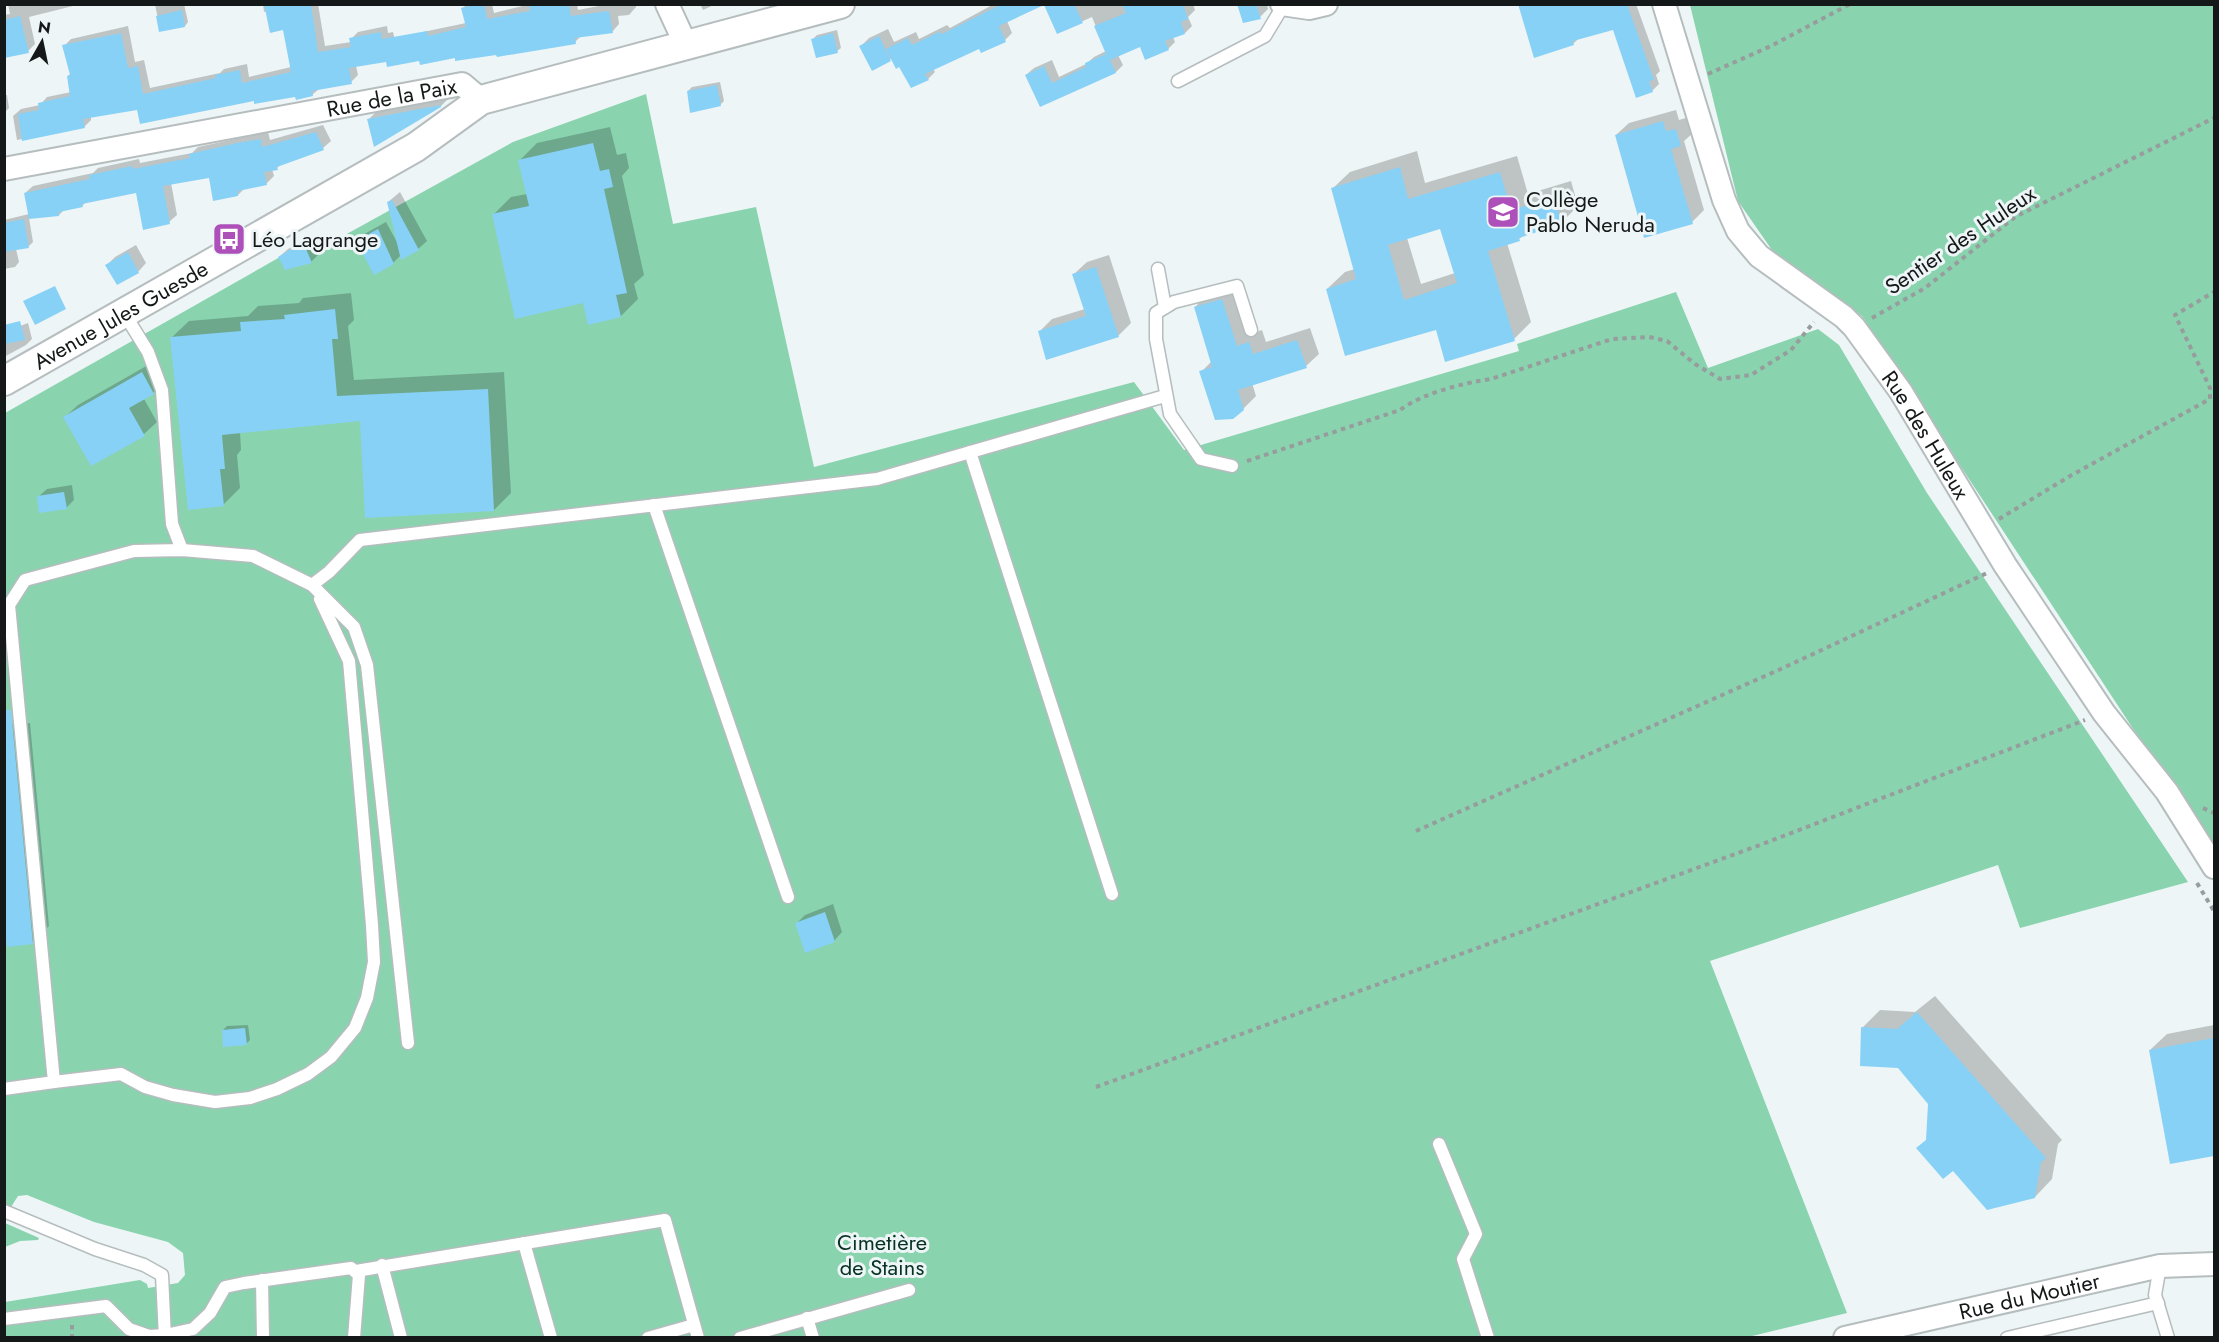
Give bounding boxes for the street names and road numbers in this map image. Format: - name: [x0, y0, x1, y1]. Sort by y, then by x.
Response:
- street label: Rue de la Paix: [324, 69, 460, 125]
- street label: Sentier des Huleux: [1878, 177, 2042, 302]
- street label: Avenue Jules Guesde: [27, 252, 214, 377]
- street label: Rue des Huleux: [1874, 364, 1978, 506]
- street label: Rue du Moutier: [1956, 1264, 2103, 1328]

